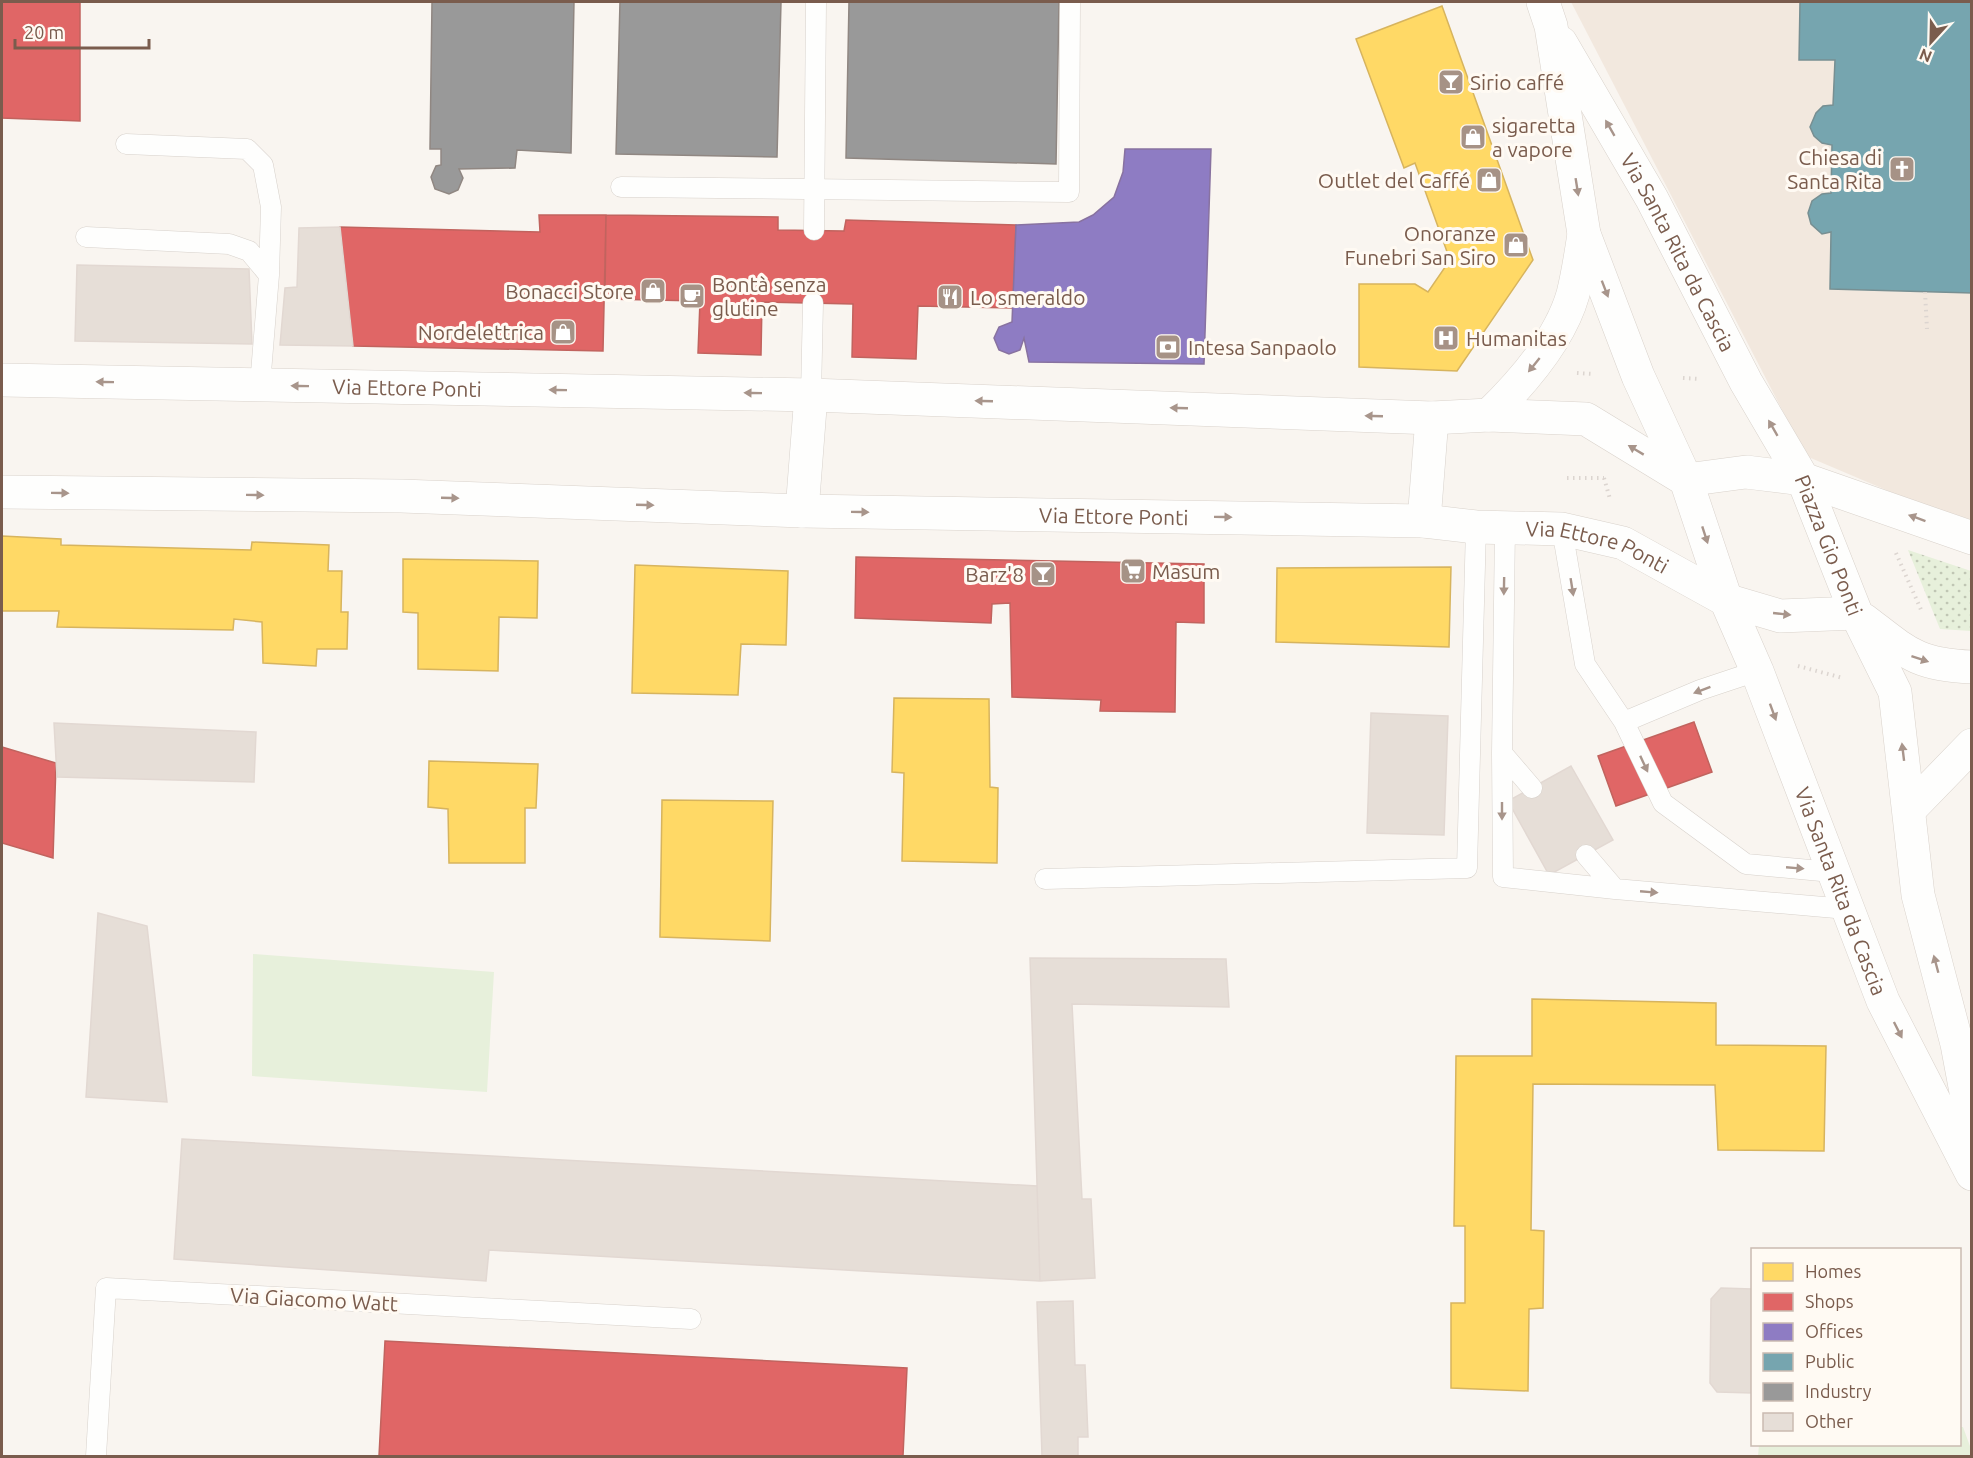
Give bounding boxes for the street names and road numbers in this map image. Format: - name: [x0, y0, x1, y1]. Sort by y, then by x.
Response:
- street label: Via Santa Rita da Cascia: [1616, 149, 1740, 356]
- street label: Via Ettore Ponti: [332, 374, 482, 401]
- street label: Piazza Gio Ponti: [1791, 471, 1868, 619]
- street label: Via Ettore Ponti: [1039, 503, 1189, 529]
- street label: Via Ettore Ponti: [1525, 516, 1673, 578]
- street label: Via Santa Rita da Cascia: [1790, 784, 1892, 999]
- street label: Via Giacomo Watt: [229, 1283, 399, 1315]

